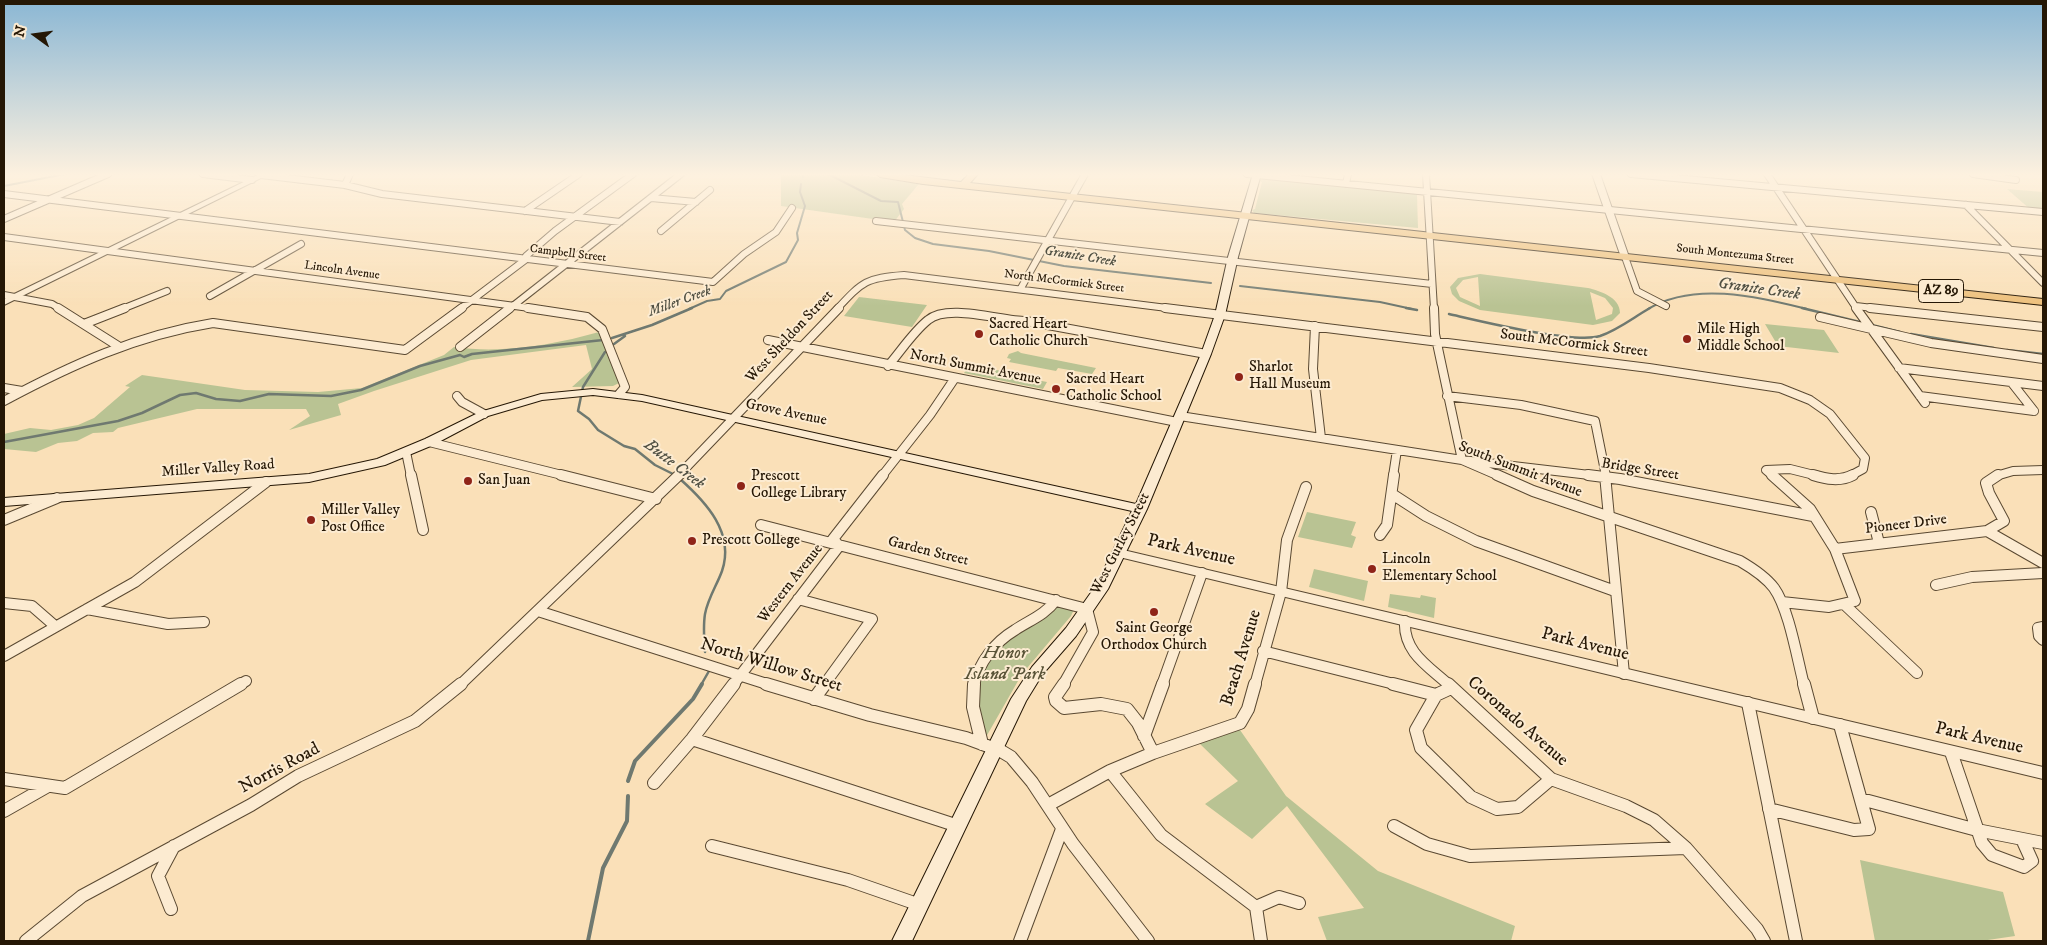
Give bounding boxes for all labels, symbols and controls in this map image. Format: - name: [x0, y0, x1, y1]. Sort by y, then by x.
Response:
- north arrow: [10, 10, 60, 60]
- text: N: [10, 24, 31, 39]
- street label: Campbell Street: [529, 242, 607, 266]
- street label: South Montezuma Street: [1675, 242, 1795, 268]
- water label: Granite Creek: [1043, 243, 1117, 271]
- street label: Lincoln Avenue: [303, 259, 381, 283]
- street label: North McCormick Street: [1003, 267, 1125, 297]
- water label: Granite Creek: [1717, 275, 1801, 305]
- road number: AZ 89: [1918, 280, 1964, 302]
- water label: Miller Creek: [646, 283, 714, 321]
- street label: West Sheldon Street: [743, 287, 837, 387]
- place label: Sacred Heart Catholic Church: [989, 316, 1088, 351]
- place label: Mile High Middle School: [1697, 321, 1785, 356]
- street label: South McCormick Street: [1499, 326, 1649, 362]
- marker: Sacred Heart Catholic Church: [973, 328, 985, 340]
- marker: Mile High Middle School: [1681, 333, 1693, 345]
- street label: North Summit Avenue: [908, 346, 1042, 390]
- place label: Sharlot Hall Museum: [1249, 359, 1331, 394]
- place label: Sacred Heart Catholic School: [1066, 371, 1161, 406]
- marker: Sharlot Hall Museum: [1233, 371, 1245, 383]
- marker: Sacred Heart Catholic School: [1050, 383, 1062, 395]
- street label: Grove Avenue: [744, 396, 828, 430]
- water label: Butte Creek: [640, 436, 708, 494]
- street label: South Summit Avenue: [1456, 438, 1584, 502]
- street label: Bridge Street: [1600, 455, 1680, 485]
- street label: Miller Valley Road: [161, 456, 275, 482]
- place label: Prescott College Library: [751, 468, 846, 503]
- place label: San Juan: [478, 472, 530, 490]
- marker: San Juan: [462, 475, 474, 487]
- marker: Prescott College Library: [735, 480, 747, 492]
- street label: West Gurley Street: [1088, 490, 1154, 598]
- place label: Miller Valley Post Office: [321, 502, 400, 537]
- street label: Pioneer Drive: [1864, 511, 1948, 539]
- marker: Miller Valley Post Office: [305, 514, 317, 526]
- street label: Park Avenue: [1145, 530, 1237, 572]
- place label: Prescott College: [702, 532, 800, 550]
- street label: Garden Street: [886, 533, 970, 571]
- marker: Prescott College: [686, 535, 698, 547]
- street label: Western Avenue: [755, 541, 827, 627]
- place label: Lincoln Elementary School: [1382, 551, 1497, 586]
- marker: Lincoln Elementary School: [1366, 563, 1378, 575]
- marker: Saint George Orthodox Church: [1148, 606, 1160, 618]
- street label: Beach Avenue: [1217, 607, 1267, 709]
- place label: Saint George Orthodox Church: [1101, 620, 1207, 655]
- street label: Park Avenue: [1539, 624, 1631, 666]
- street label: North Willow Street: [697, 634, 845, 698]
- park label: Honor Island Park: [964, 643, 1046, 686]
- street label: Coronado Avenue: [1462, 672, 1572, 772]
- street label: Park Avenue: [1933, 718, 2025, 760]
- street label: Norris Road: [236, 739, 324, 799]

